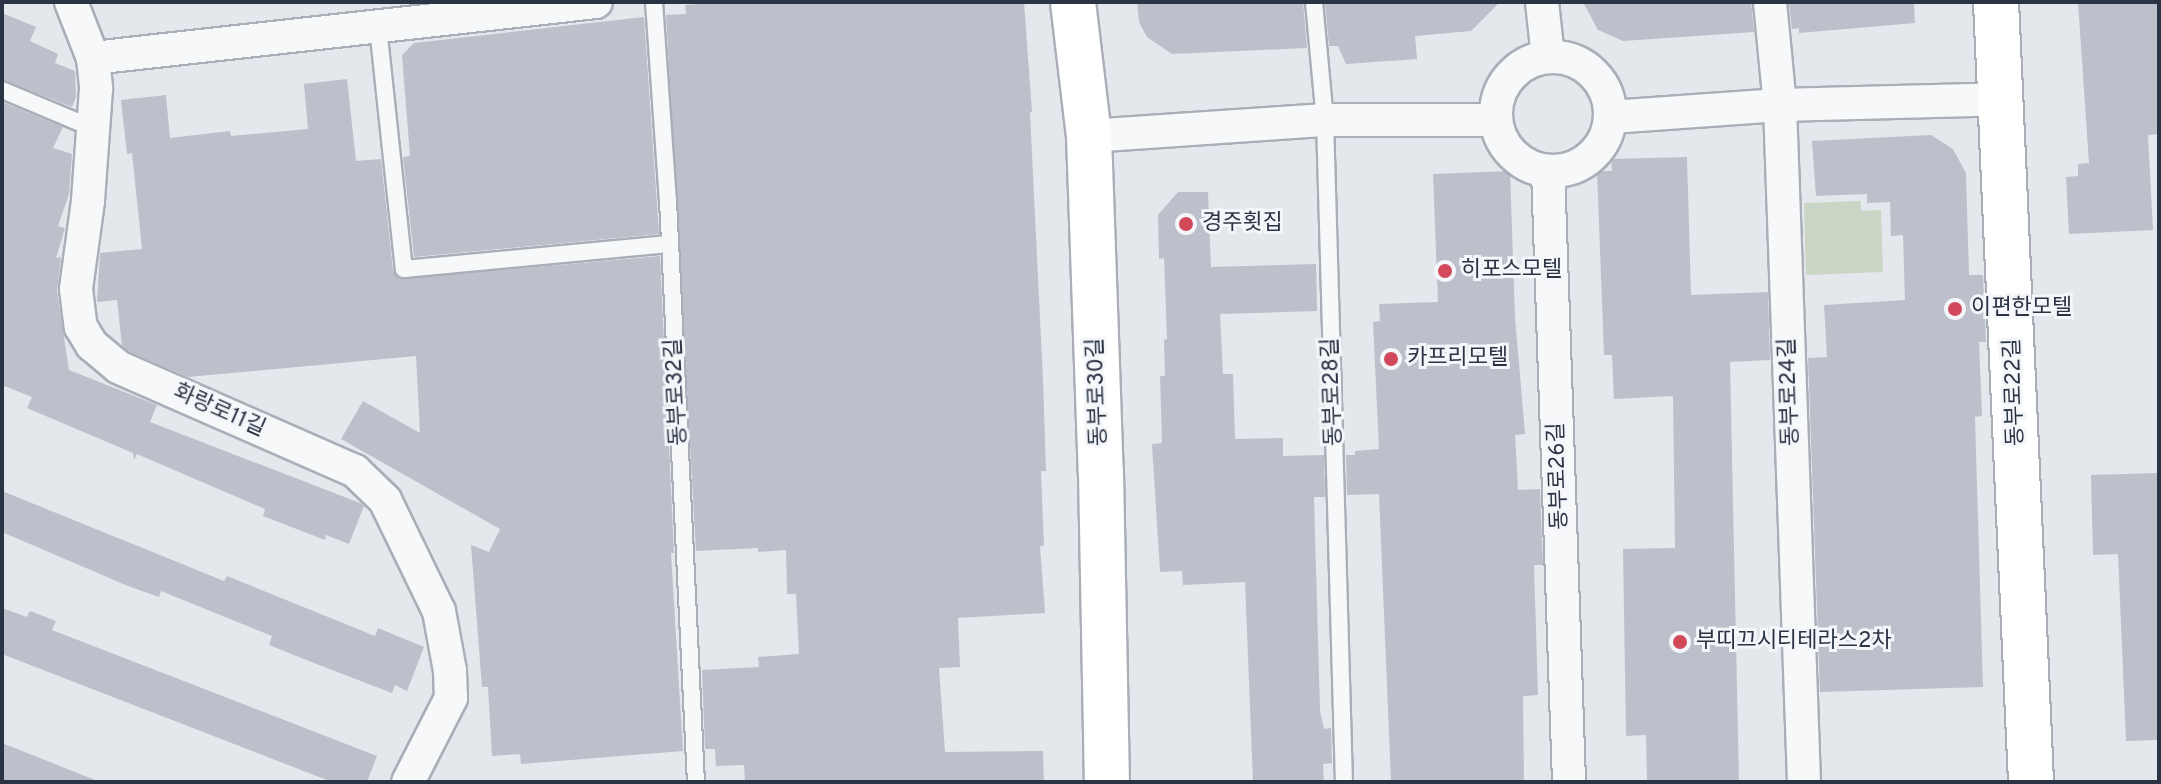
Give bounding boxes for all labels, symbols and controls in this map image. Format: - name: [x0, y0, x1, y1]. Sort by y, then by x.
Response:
- place label: 경주횟집: [1202, 211, 1283, 237]
- marker: 경주횟집: [1177, 215, 1195, 233]
- place label: 히포스모텔: [1461, 258, 1562, 284]
- marker: 히포스모텔: [1436, 262, 1454, 280]
- place label: 이편한모텔: [1971, 296, 2072, 322]
- marker: 이편한모텔: [1946, 300, 1964, 318]
- street label: 동부로32길: [661, 338, 693, 446]
- street label: 동부로30길: [1083, 338, 1113, 446]
- street label: 동부로28길: [1318, 338, 1348, 446]
- street label: 동부로24길: [1775, 338, 1805, 446]
- street label: 동부로22길: [2000, 338, 2030, 446]
- place label: 카프리모텔: [1407, 346, 1508, 372]
- marker: 카프리모텔: [1382, 350, 1400, 368]
- street label: 화랑로11길: [169, 379, 269, 443]
- street label: 동부로26길: [1544, 422, 1574, 530]
- place label: 부띠끄시티테라스2차: [1696, 629, 1892, 655]
- marker: 부띠끄시티테라스2차: [1671, 633, 1689, 651]

